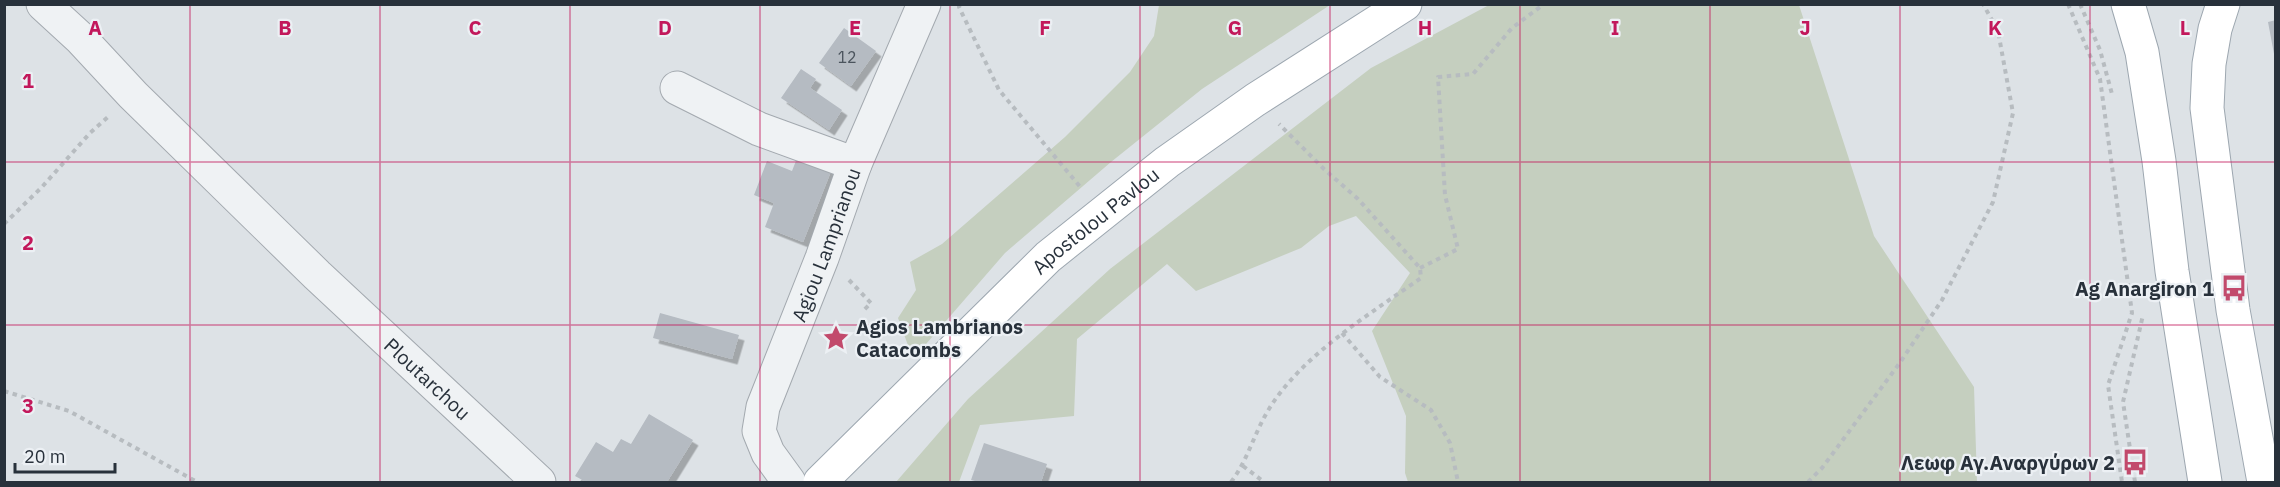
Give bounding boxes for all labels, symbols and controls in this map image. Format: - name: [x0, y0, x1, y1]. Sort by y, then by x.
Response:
- text: A: [88, 14, 102, 41]
- text: B: [278, 14, 292, 41]
- text: C: [468, 14, 482, 41]
- text: D: [658, 14, 672, 41]
- text: E: [849, 14, 861, 41]
- text: F: [1039, 14, 1051, 41]
- text: G: [1228, 14, 1242, 41]
- text: H: [1418, 14, 1432, 41]
- text: I: [1611, 14, 1619, 41]
- text: J: [1799, 14, 1811, 41]
- text: K: [1988, 14, 2002, 41]
- text: L: [2180, 14, 2190, 41]
- house number: 12: [837, 47, 857, 67]
- text: 1: [22, 67, 34, 94]
- street label: Apostolou Pavlou: [1025, 160, 1164, 280]
- street label: Agiou Lamprianou: [785, 164, 866, 326]
- text: 2: [22, 229, 34, 256]
- bus stop icon: Ag Anargiron 1: [2219, 273, 2249, 303]
- place label: Ag Anargiron 1: [2075, 275, 2214, 302]
- place label: Agios Lambrianos Catacombs: [856, 313, 1023, 363]
- place icon: Agios Lambrianos Catacombs: [821, 323, 851, 353]
- street label: Ploutarchou: [379, 331, 477, 425]
- text: 3: [22, 392, 34, 419]
- scale bar: [15, 436, 116, 474]
- text: 20 m: [24, 445, 66, 468]
- bus stop icon: Λεωφ Αγ.Αναργύρων 2: [2120, 447, 2150, 477]
- place label: Λεωφ Αγ.Αναργύρων 2: [1901, 449, 2115, 476]

